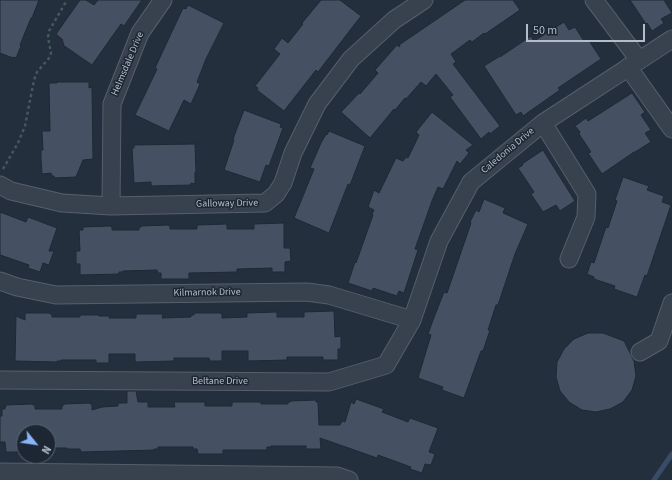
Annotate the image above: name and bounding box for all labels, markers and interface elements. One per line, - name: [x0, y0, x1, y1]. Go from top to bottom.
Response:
- scale bar: [528, 16, 647, 42]
- text: 50 m: [533, 22, 557, 39]
- street label: Helmsdale Drive: [109, 30, 147, 98]
- street label: Caledonia Drive: [479, 125, 537, 177]
- street label: Galloway Drive: [196, 197, 258, 211]
- street label: Kilmarnok Drive: [173, 286, 241, 300]
- street label: Beltane Drive: [192, 376, 248, 388]
- north arrow: [16, 424, 56, 464]
- text: N: [38, 443, 54, 457]

